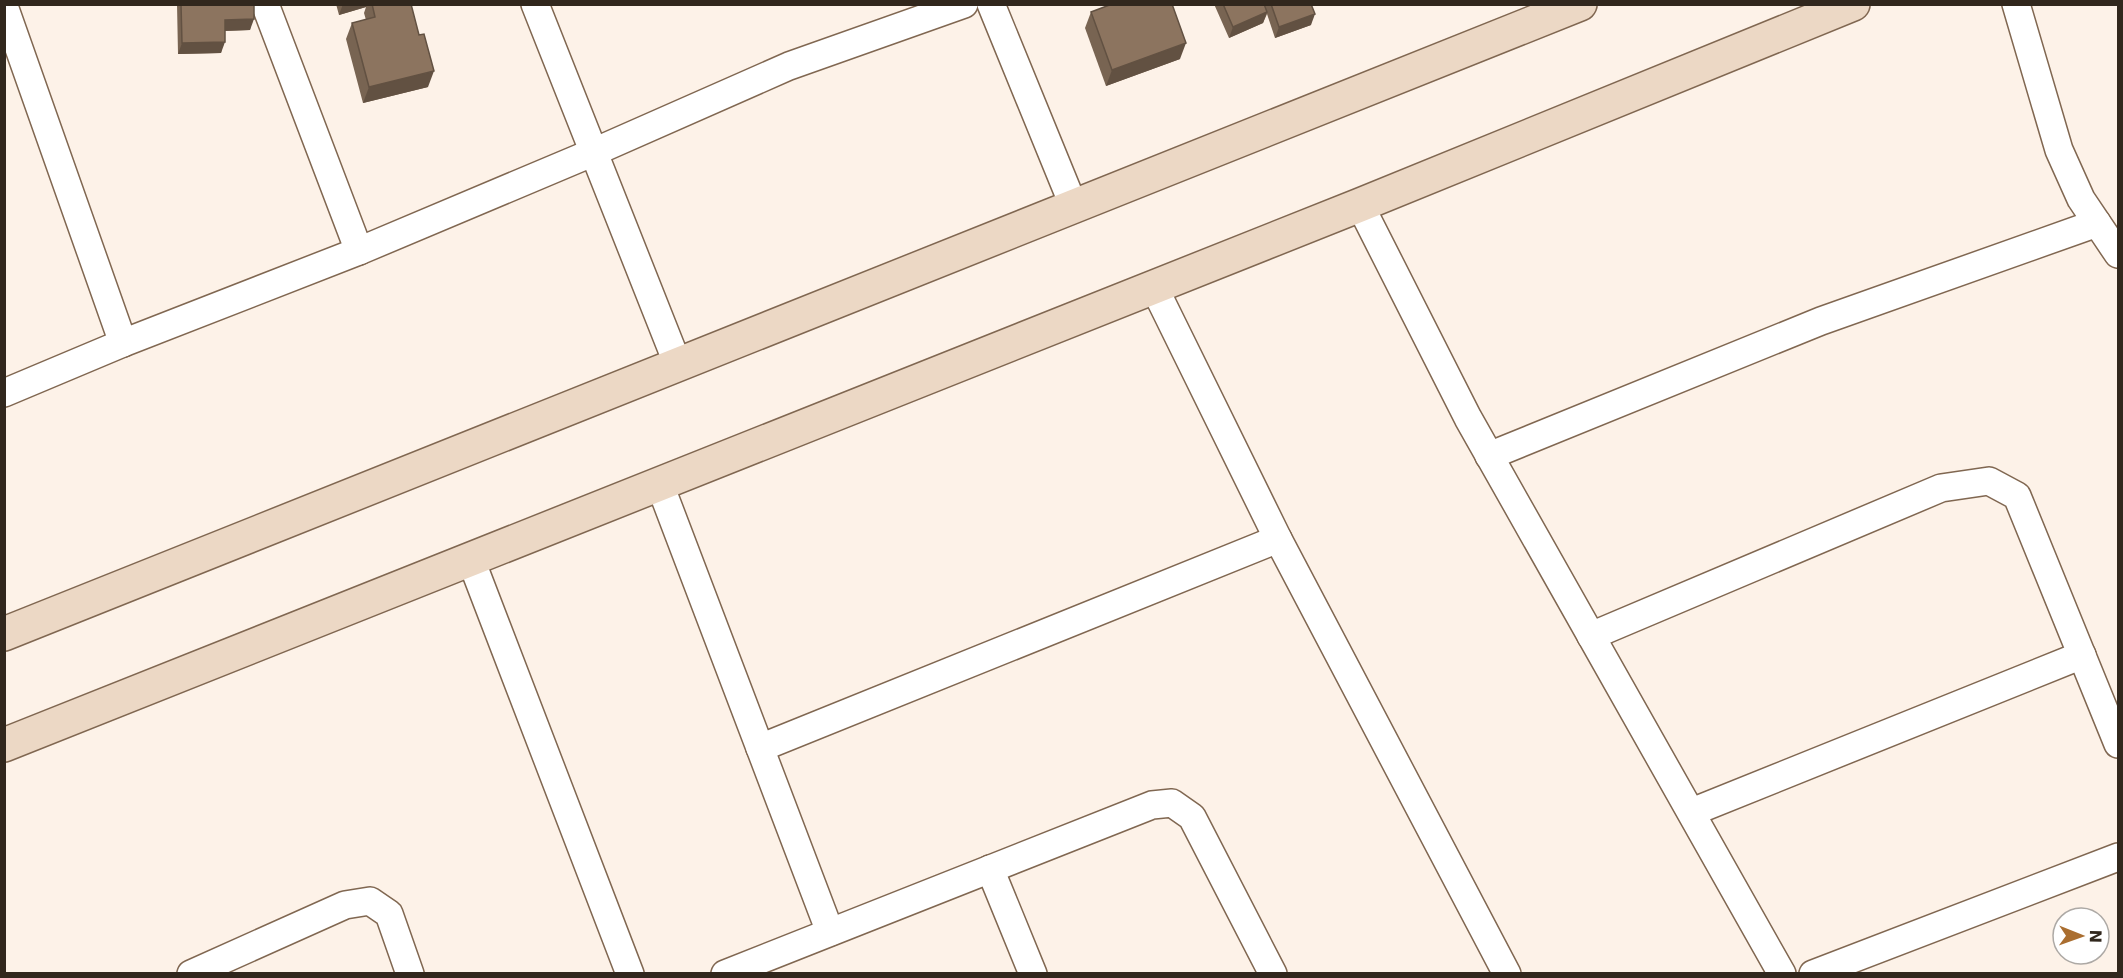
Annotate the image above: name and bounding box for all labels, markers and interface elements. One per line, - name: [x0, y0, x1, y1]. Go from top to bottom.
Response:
- north arrow: [2051, 906, 2111, 966]
- text: N: [2086, 929, 2105, 943]

